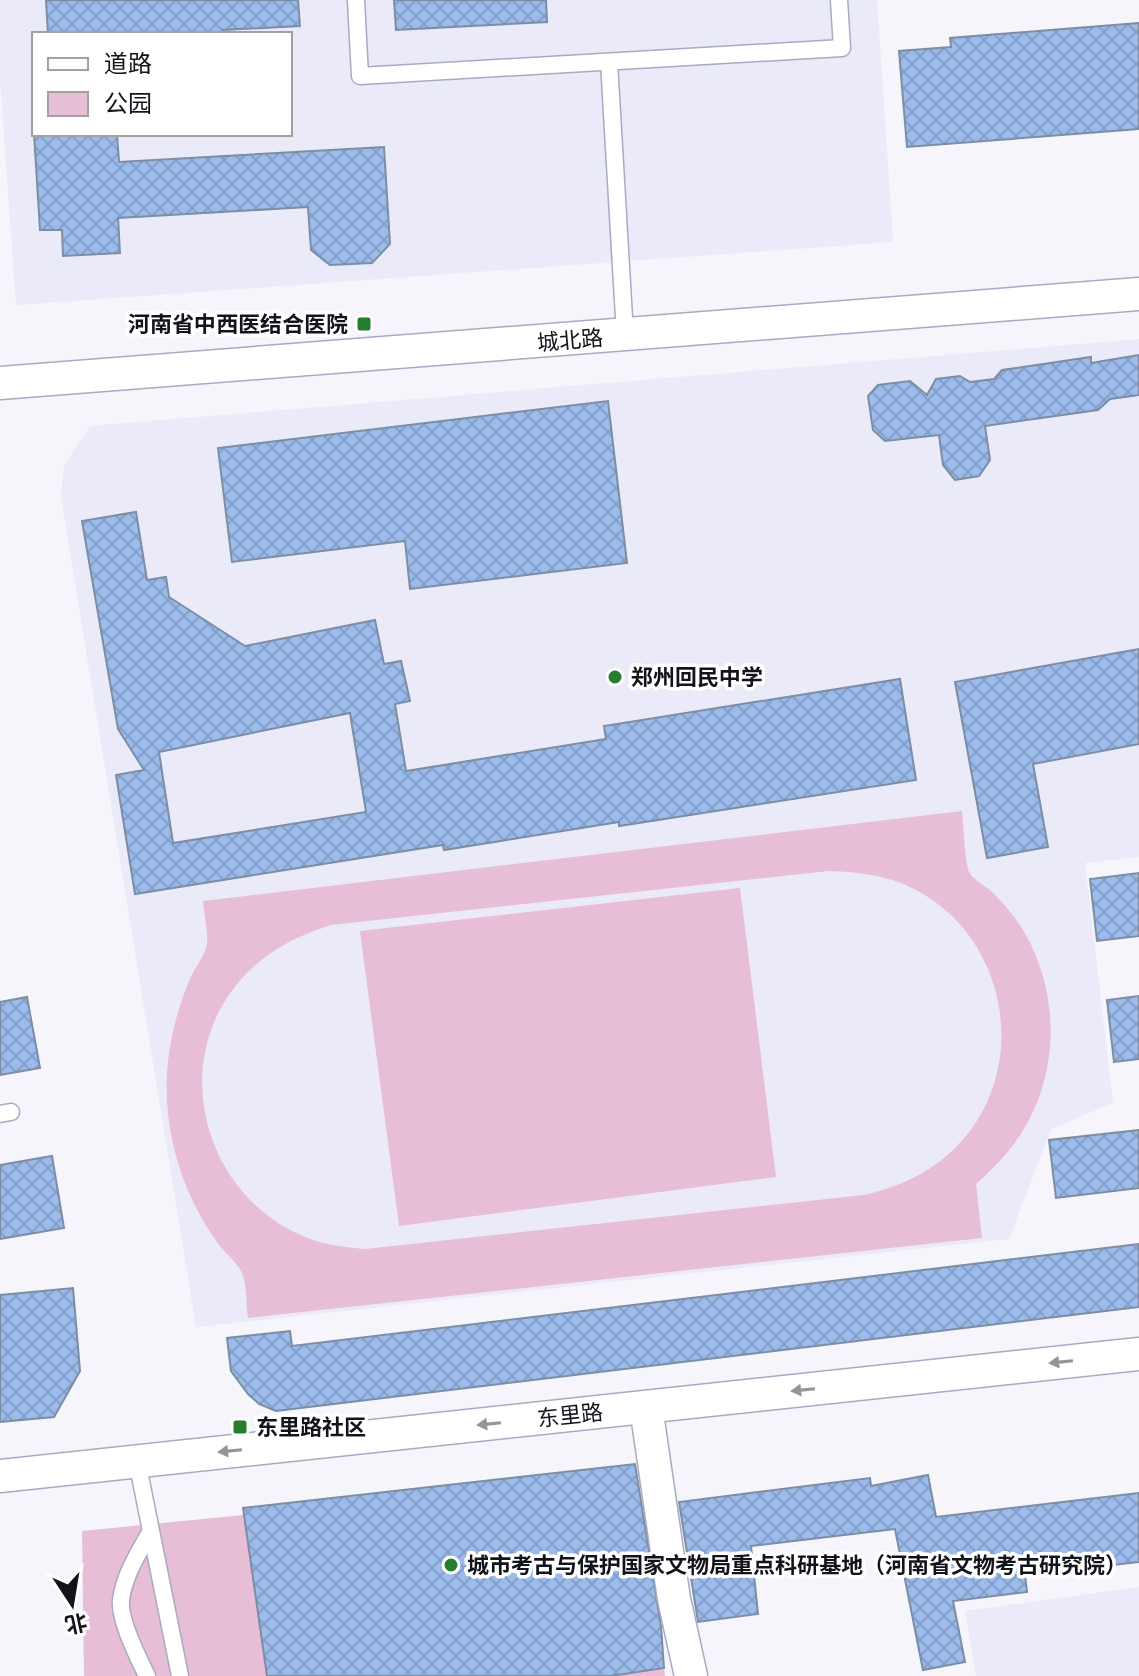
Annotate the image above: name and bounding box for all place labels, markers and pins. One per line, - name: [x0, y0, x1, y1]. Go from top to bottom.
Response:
- place label: 河南省中西医结合医院: [128, 311, 348, 337]
- marker: 河南省中西医结合医院: [355, 315, 373, 333]
- place label: 郑州回民中学: [631, 664, 763, 690]
- marker: 郑州回民中学: [606, 668, 624, 686]
- place label: 东里路社区: [256, 1414, 366, 1440]
- marker: 东里路社区: [231, 1418, 249, 1436]
- place label: 城市考古与保护国家文物局重点科研基地（河南省文物考古研究院）: [467, 1552, 1127, 1578]
- marker: 城市考古与保护国家文物局重点科研基地（河南省文物考古研究院）: [442, 1556, 460, 1574]

